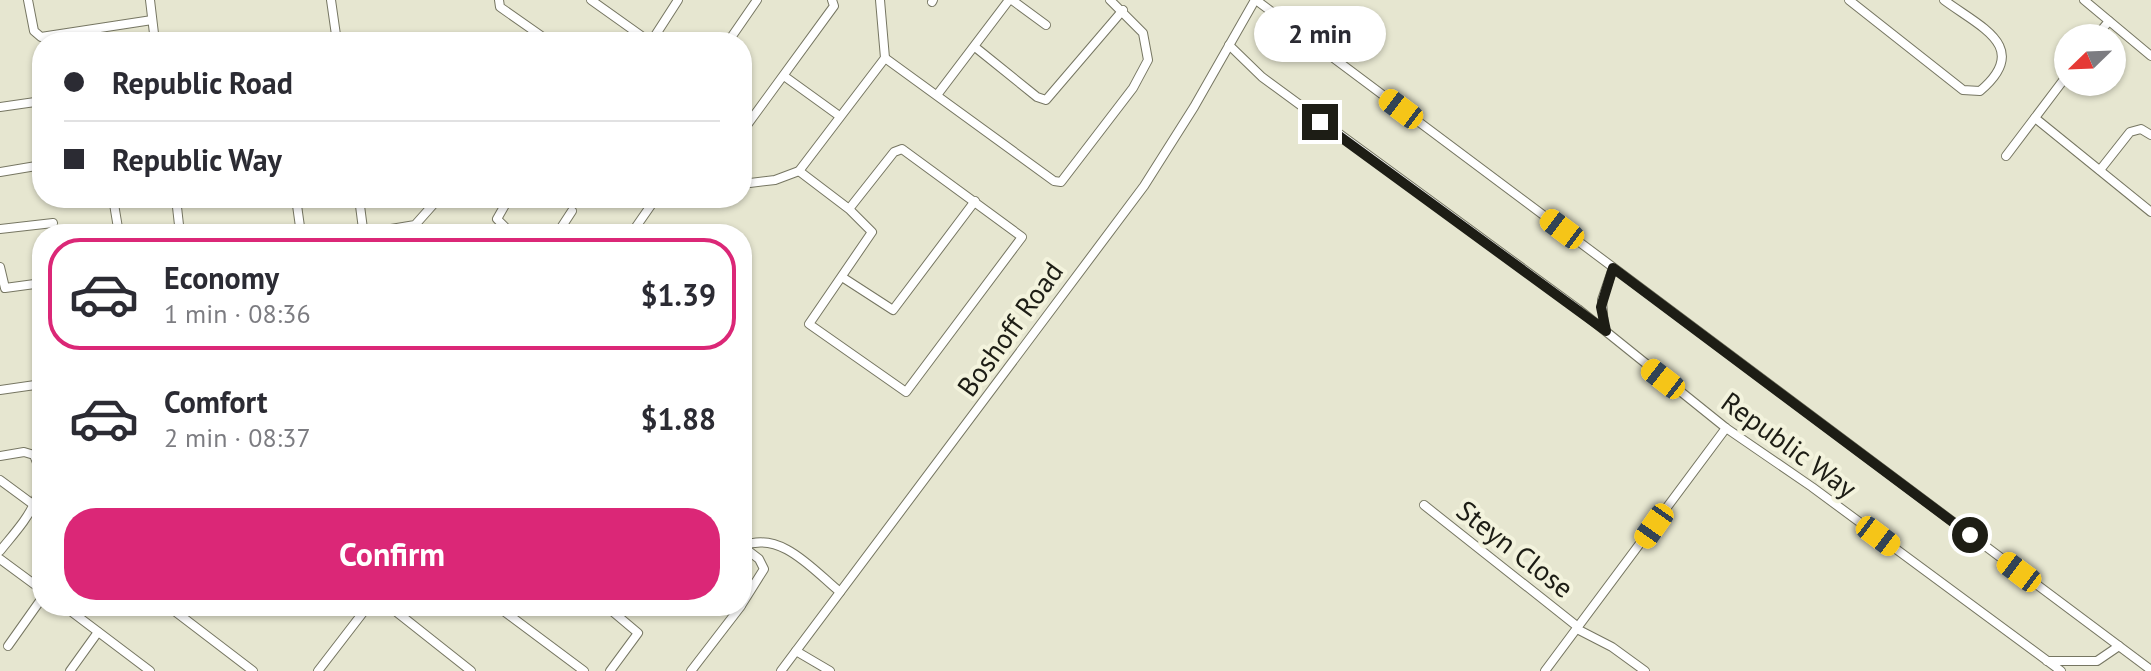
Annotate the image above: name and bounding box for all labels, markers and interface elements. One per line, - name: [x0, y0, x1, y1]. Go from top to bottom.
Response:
- callout: 2 min: [1254, 6, 1386, 62]
- text: 2 min: [1288, 17, 1352, 50]
- north arrow: [2054, 24, 2126, 96]
- map controls: [2054, 24, 2126, 96]
- text: Republic Road: [112, 63, 293, 102]
- car: [1375, 85, 1427, 133]
- route end: [1302, 104, 1338, 140]
- text: Republic Way: [112, 140, 282, 179]
- car: [1536, 205, 1588, 253]
- street label: Boshoff Road: [948, 254, 1071, 403]
- icon: car: [68, 258, 140, 330]
- text: Economy: [164, 258, 279, 297]
- text: $1.39: [641, 275, 716, 314]
- text: 1 min · 08:36: [164, 297, 311, 330]
- car: [1637, 355, 1689, 403]
- icon: car: [68, 382, 140, 454]
- text: Comfort: [164, 382, 267, 421]
- street label: Republic Way: [1714, 383, 1864, 506]
- text: $1.88: [641, 399, 716, 438]
- text: 2 min · 08:37: [164, 421, 311, 454]
- street label: Steyn Close: [1449, 491, 1581, 606]
- car: [1630, 499, 1678, 553]
- button: Confirm: [64, 508, 720, 600]
- car: [1852, 512, 1904, 560]
- route start: [1952, 517, 1988, 553]
- car: [1993, 548, 2045, 596]

